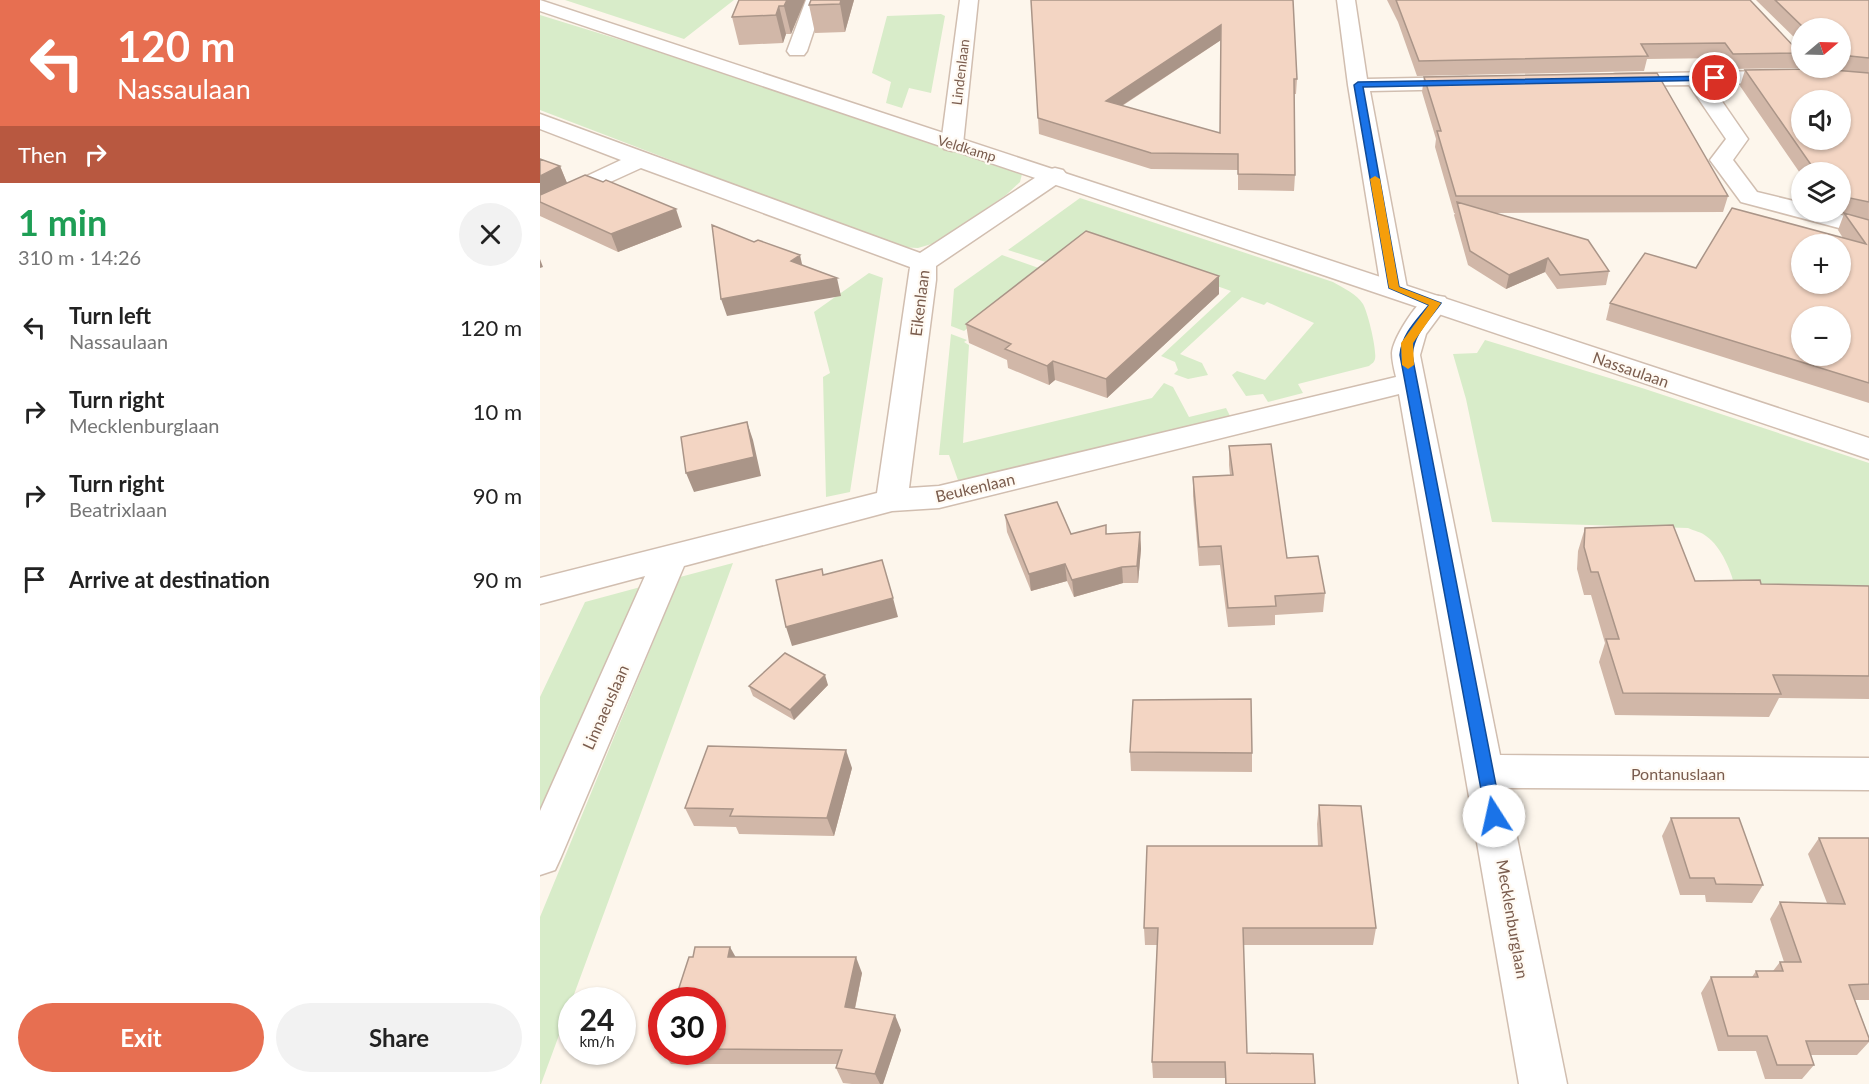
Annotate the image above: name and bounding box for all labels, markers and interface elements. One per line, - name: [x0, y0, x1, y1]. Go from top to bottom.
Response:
- north arrow: [1791, 18, 1851, 78]
- map controls: [1791, 18, 1851, 366]
- text: 120 m: [117, 21, 235, 71]
- icon: left: [18, 24, 96, 102]
- street label: Lindenlaan: [948, 38, 972, 106]
- pin: [1689, 52, 1740, 103]
- icon: arrive: [1698, 61, 1731, 94]
- text: Nassaulaan: [117, 72, 251, 105]
- button: sound: [1791, 90, 1851, 150]
- street label: Veldkamp: [936, 131, 999, 165]
- icon: right: [79, 138, 112, 171]
- text: Then: [18, 141, 67, 168]
- button: layers: [1791, 162, 1851, 222]
- text: 1 min: [18, 200, 107, 244]
- button: close: [459, 203, 522, 266]
- button: +: [1791, 234, 1851, 294]
- text: 310 m · 14:26: [18, 245, 141, 269]
- street label: Eikenlaan: [906, 269, 932, 337]
- text: Turn left: [69, 302, 151, 329]
- button: −: [1791, 306, 1851, 366]
- icon: left: [18, 311, 51, 344]
- text: 120 m: [460, 314, 522, 341]
- text: Nassaulaan: [69, 329, 168, 353]
- street label: Nassaulaan: [1590, 347, 1672, 391]
- text: Turn right: [69, 386, 164, 413]
- icon: right: [18, 395, 51, 428]
- text: 10 m: [473, 398, 522, 425]
- text: Mecklenburglaan: [69, 413, 220, 437]
- street label: Beukenlaan: [933, 469, 1017, 505]
- text: Turn right: [69, 470, 164, 497]
- icon: right: [18, 479, 51, 512]
- text: 90 m: [473, 482, 522, 509]
- text: Beatrixlaan: [69, 497, 167, 521]
- icon: arrive: [18, 563, 51, 596]
- text: Arrive at destination: [69, 566, 270, 593]
- text: 90 m: [473, 566, 522, 593]
- street label: Linnaeuslaan: [578, 662, 632, 752]
- street label: Pontanuslaan: [1631, 764, 1725, 783]
- position arrow: [1462, 784, 1526, 848]
- street label: Mecklenburglaan: [1493, 858, 1533, 980]
- speed limit sign: 30: [648, 987, 726, 1065]
- text: 24: [580, 1001, 614, 1037]
- button: Exit: [18, 1003, 264, 1072]
- button: Share: [276, 1003, 522, 1072]
- text: km/h: [579, 1032, 615, 1050]

